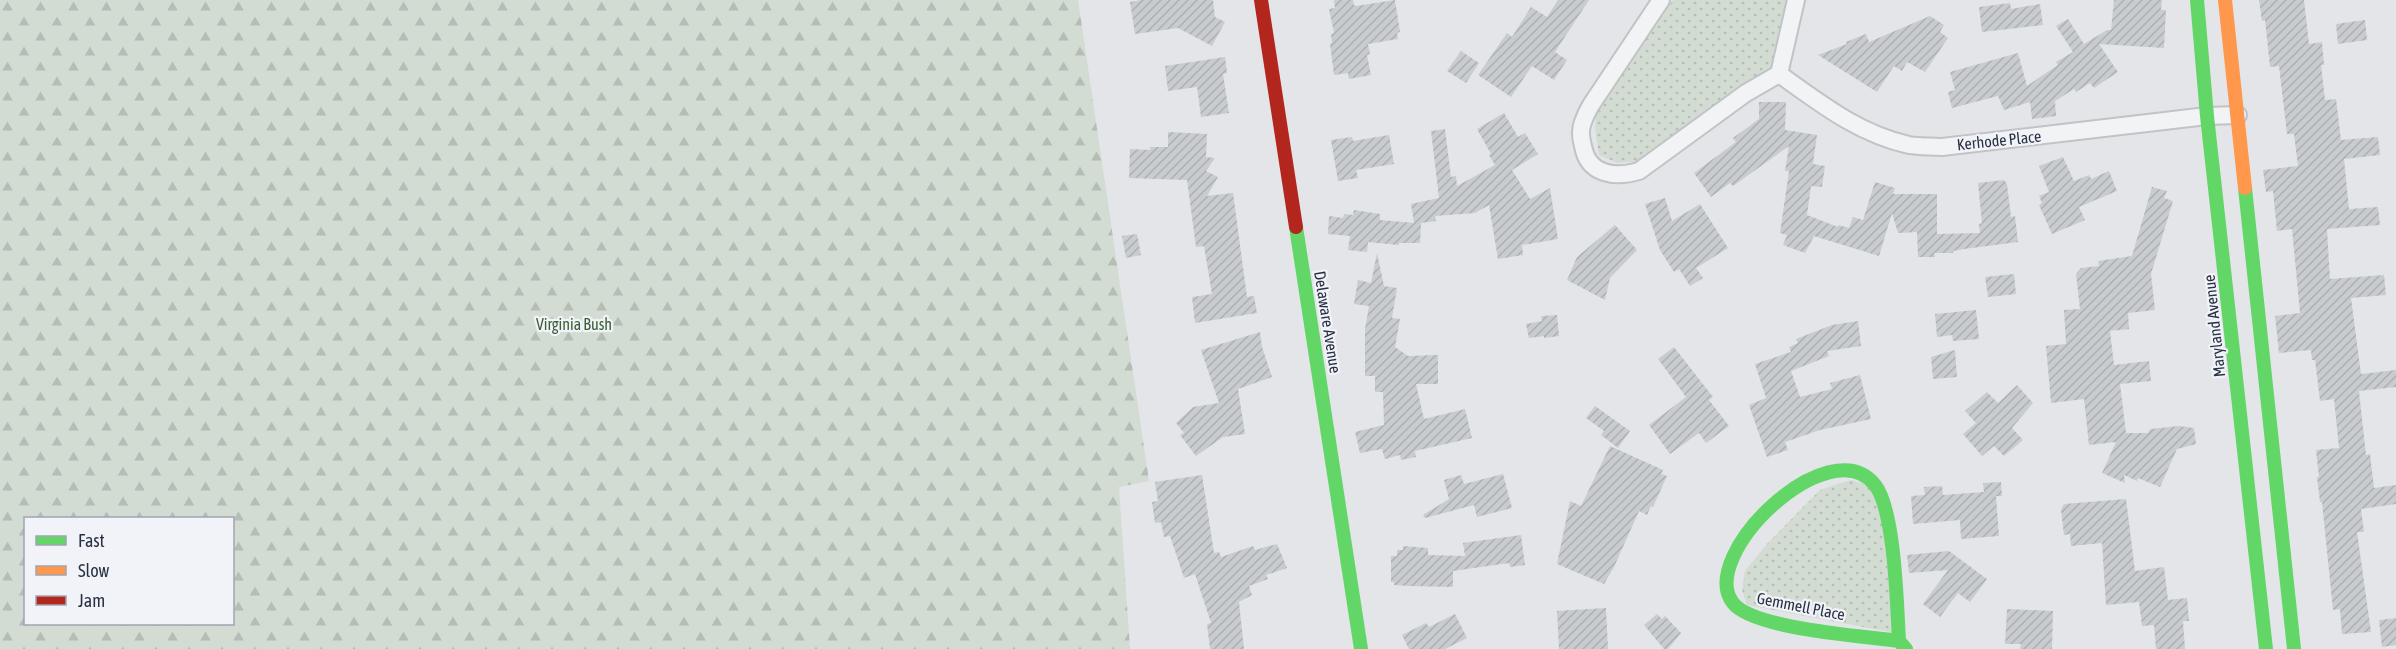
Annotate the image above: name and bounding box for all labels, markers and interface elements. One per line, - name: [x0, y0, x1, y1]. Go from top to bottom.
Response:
- street label: Kerhode Place: [1956, 127, 2042, 153]
- street label: Delaware Avenue: [1311, 270, 1345, 374]
- street label: Maryland Avenue: [2200, 274, 2229, 378]
- park label: Virginia Bush: [536, 315, 612, 334]
- legend: [24, 517, 234, 625]
- text: Fast: [78, 530, 105, 551]
- text: Slow: [78, 560, 109, 581]
- street label: Gemmell Place: [1755, 589, 1847, 623]
- text: Jam: [78, 590, 105, 611]

